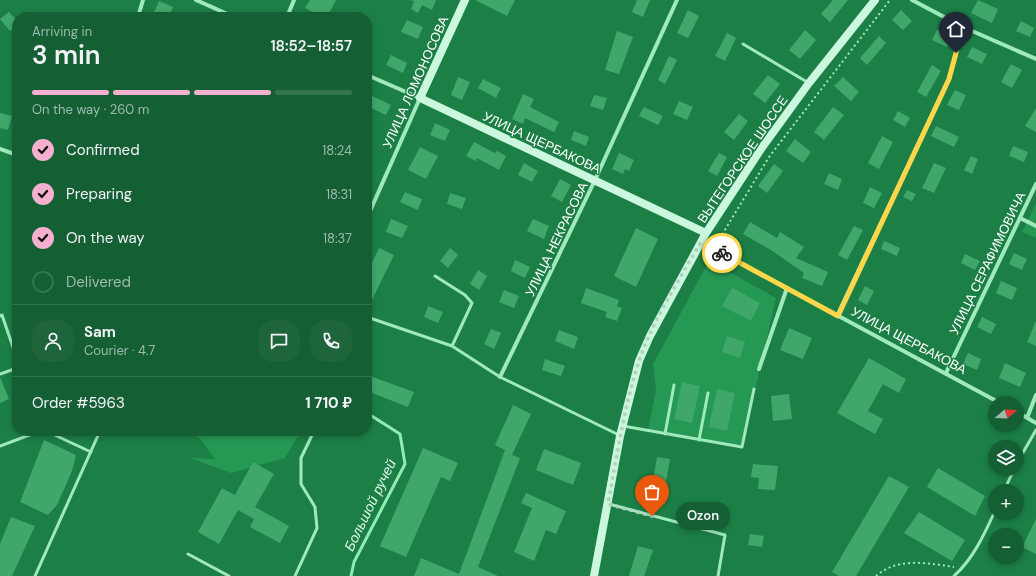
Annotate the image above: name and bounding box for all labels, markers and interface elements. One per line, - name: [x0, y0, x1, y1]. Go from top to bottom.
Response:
- pin: [939, 12, 973, 53]
- street label: УЛИЦА ЛОМОНОСОВА: [379, 13, 452, 151]
- icon: home: [945, 18, 967, 40]
- text: Arriving in: [32, 23, 92, 40]
- text: 18:52–18:57: [270, 36, 352, 56]
- text: 3 min: [32, 38, 101, 72]
- street label: ВЫТЕГОРСКОЕ ШОССЕ: [693, 92, 792, 226]
- text: On the way · 260 m: [32, 101, 149, 118]
- street label: УЛИЦА ЩЕРБАКОВА: [480, 108, 604, 177]
- icon: check: [32, 139, 54, 161]
- text: Confirmed: [66, 140, 140, 160]
- text: 18:24: [322, 142, 352, 159]
- street label: УЛИЦА НЕКРАСОВА: [521, 179, 592, 299]
- icon: check: [32, 183, 54, 205]
- text: Preparing: [66, 184, 132, 204]
- text: 18:31: [326, 186, 352, 203]
- street label: УЛИЦА СЕРАФИМОВИЧА: [945, 189, 1030, 338]
- icon: check: [32, 227, 54, 249]
- text: On the way: [66, 228, 145, 248]
- text: 18:37: [323, 230, 352, 247]
- courier: [702, 233, 742, 273]
- icon: bike: [711, 242, 733, 264]
- text: Delivered: [66, 272, 131, 292]
- street label: УЛИЦА ЩЕРБАКОВА: [848, 303, 970, 378]
- button: person: [32, 320, 74, 362]
- button: chat: [258, 320, 300, 362]
- button: phone: [310, 320, 352, 362]
- text: Sam: [84, 322, 116, 342]
- text: Courier · 4.7: [84, 342, 155, 359]
- text: Order #5963: [32, 393, 125, 413]
- text: 1 710 ₽: [305, 393, 352, 413]
- north arrow: [988, 396, 1024, 432]
- map controls: [988, 396, 1024, 564]
- button: layers: [988, 440, 1024, 476]
- water label: Большой ручей: [340, 456, 400, 554]
- pin: [635, 475, 669, 516]
- icon: bag: [641, 481, 663, 503]
- button: +: [988, 484, 1024, 520]
- callout: Ozon: [676, 502, 730, 530]
- text: Ozon: [687, 507, 719, 524]
- button: −: [988, 528, 1024, 564]

